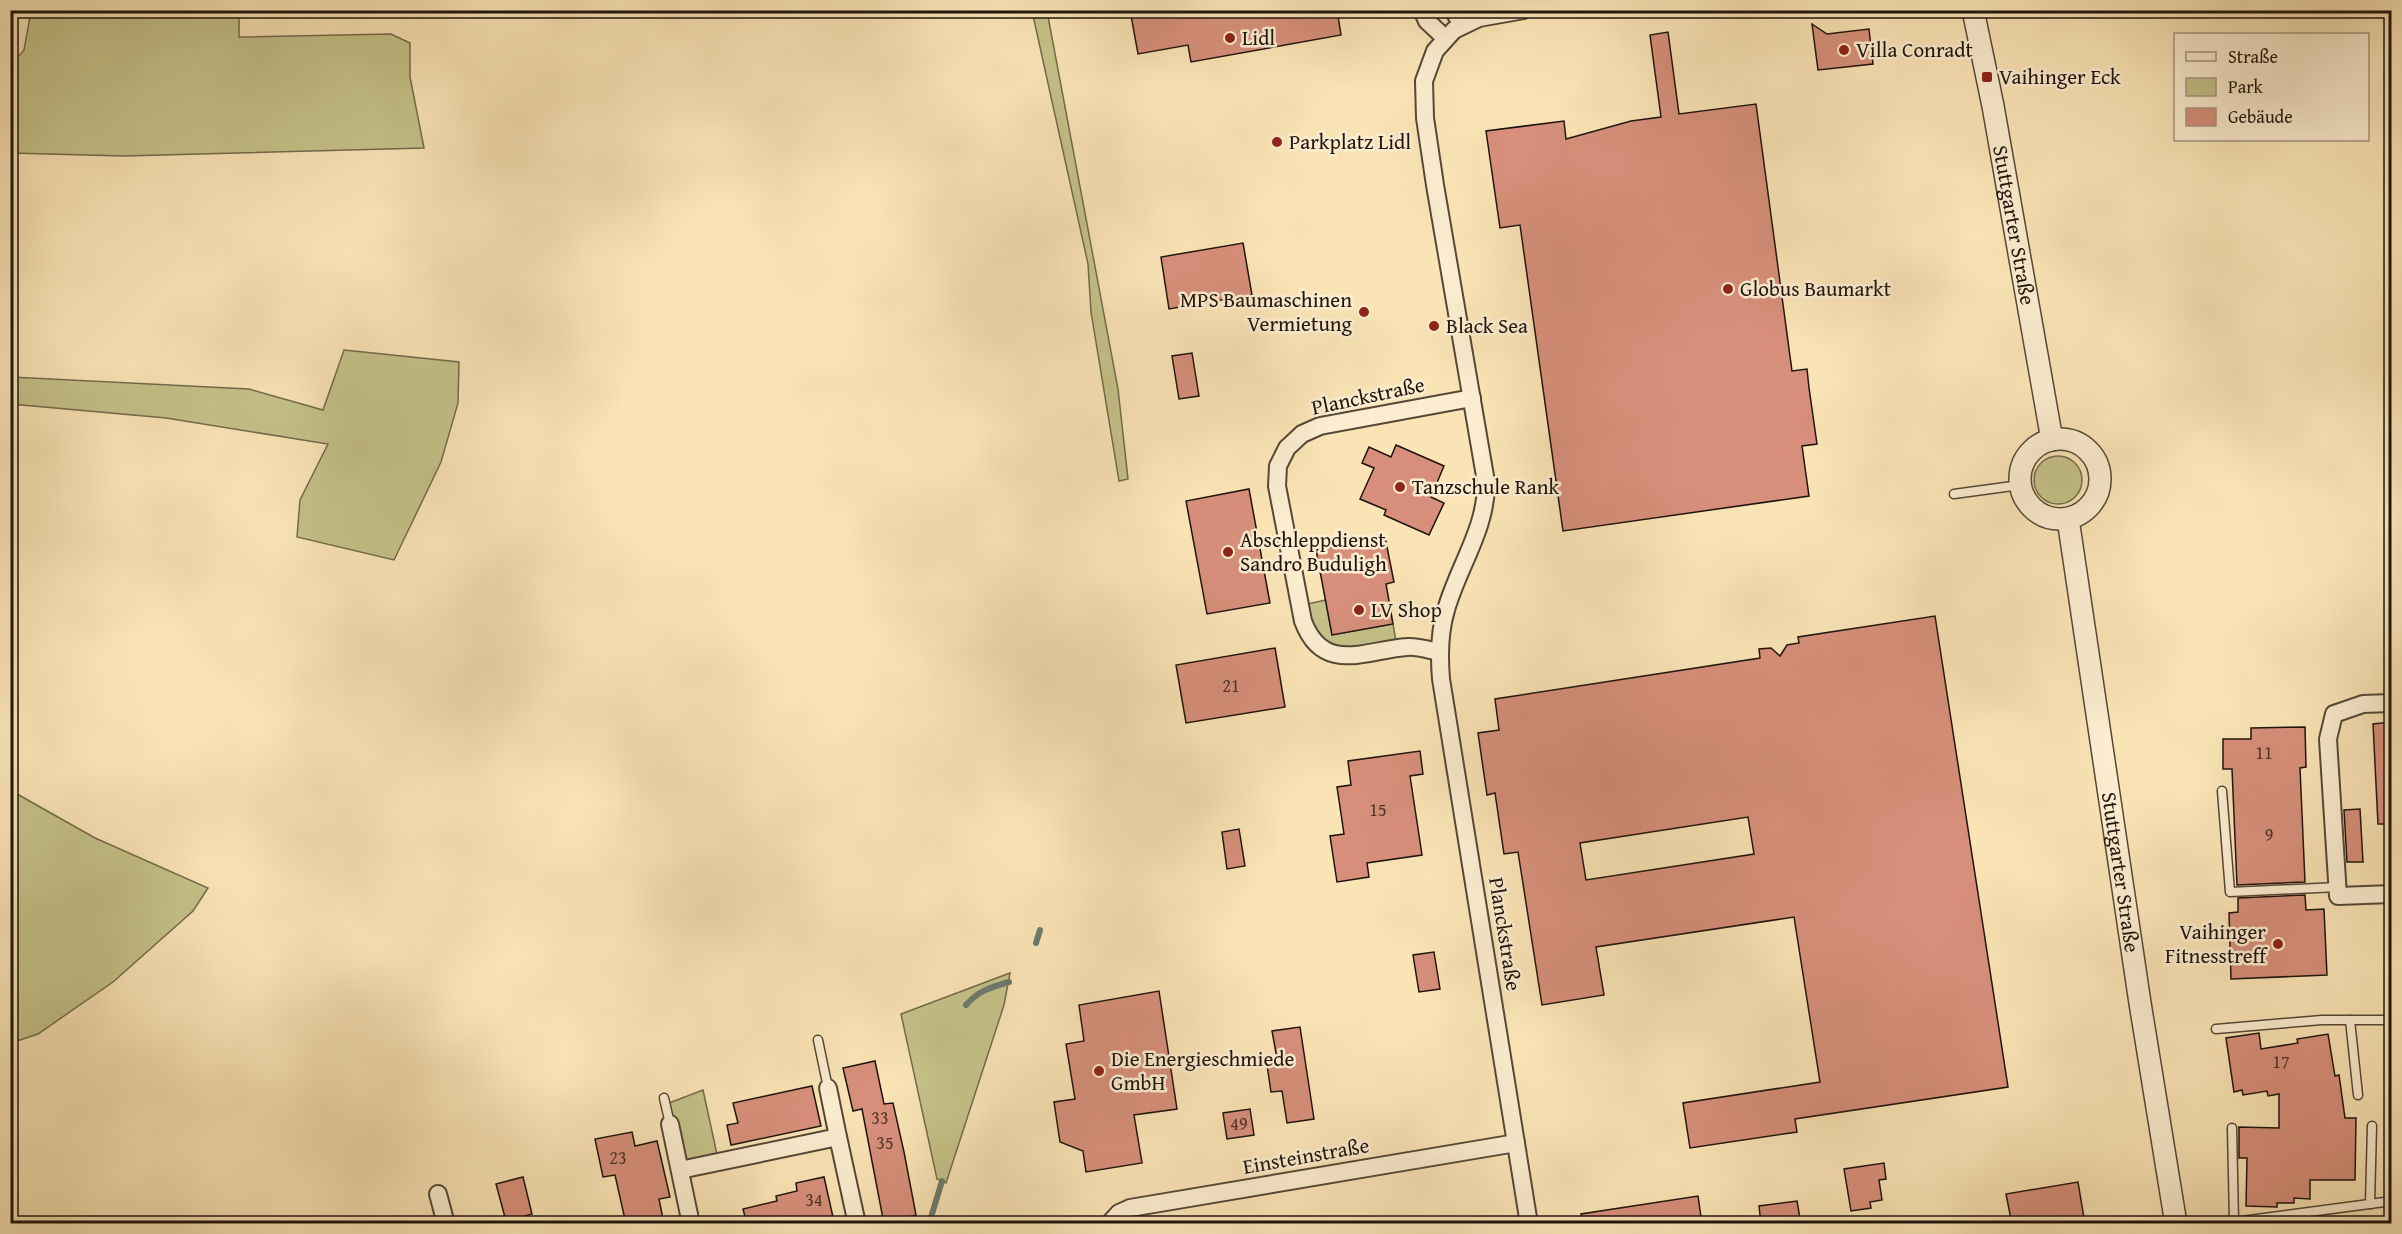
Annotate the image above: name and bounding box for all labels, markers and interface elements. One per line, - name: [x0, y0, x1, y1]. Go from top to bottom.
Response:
- place label: Lidl: [1242, 22, 1275, 53]
- marker: Lidl: [1223, 31, 1237, 45]
- legend: [2174, 33, 2369, 141]
- place label: Villa Conradt: [1856, 34, 1973, 65]
- marker: Villa Conradt: [1837, 43, 1851, 57]
- text: Straße: [2228, 43, 2278, 70]
- place label: Vaihinger Eck: [1999, 61, 2121, 92]
- marker: Vaihinger Eck: [1980, 70, 1994, 84]
- text: Park: [2228, 73, 2264, 100]
- text: Gebäude: [2228, 103, 2293, 130]
- place label: Parkplatz Lidl: [1289, 126, 1411, 157]
- marker: Parkplatz Lidl: [1270, 135, 1284, 149]
- street label: Stuttgarter Straße: [1985, 143, 2044, 308]
- place label: Globus Baumarkt: [1740, 273, 1892, 304]
- marker: Globus Baumarkt: [1721, 282, 1735, 296]
- place label: MPS Baumaschinen Vermietung: [1180, 284, 1353, 339]
- marker: MPS Baumaschinen Vermietung: [1357, 305, 1371, 319]
- place label: Black Sea: [1446, 310, 1528, 341]
- marker: Black Sea: [1427, 319, 1441, 333]
- street label: Planckstraße: [1308, 368, 1427, 423]
- place label: Tanzschule Rank: [1412, 471, 1560, 502]
- marker: Tanzschule Rank: [1393, 480, 1407, 494]
- place label: Abschleppdienst Sandro Buduligh: [1240, 524, 1387, 579]
- marker: Abschleppdienst Sandro Buduligh: [1221, 545, 1235, 559]
- place label: LV Shop: [1371, 594, 1442, 625]
- marker: LV Shop: [1352, 603, 1366, 617]
- house number: 21: [1222, 672, 1240, 699]
- house number: 11: [2255, 739, 2273, 766]
- street label: Stuttgarter Straße: [2094, 790, 2148, 954]
- house number: 15: [1369, 796, 1387, 823]
- house number: 9: [2265, 821, 2273, 848]
- street label: Planckstraße: [1481, 875, 1530, 993]
- place label: Vaihinger Fitnesstreff: [2165, 916, 2269, 971]
- marker: Vaihinger Fitnesstreff: [2271, 937, 2285, 951]
- place label: Die Energieschmiede GmbH: [1111, 1043, 1294, 1098]
- house number: 17: [2272, 1048, 2290, 1075]
- marker: Die Energieschmiede GmbH: [1092, 1064, 1106, 1078]
- house number: 33: [871, 1104, 889, 1131]
- house number: 49: [1230, 1110, 1248, 1137]
- house number: 35: [876, 1129, 894, 1156]
- street label: Einsteinstraße: [1240, 1129, 1372, 1182]
- house number: 23: [609, 1144, 627, 1171]
- house number: 34: [805, 1186, 823, 1213]

